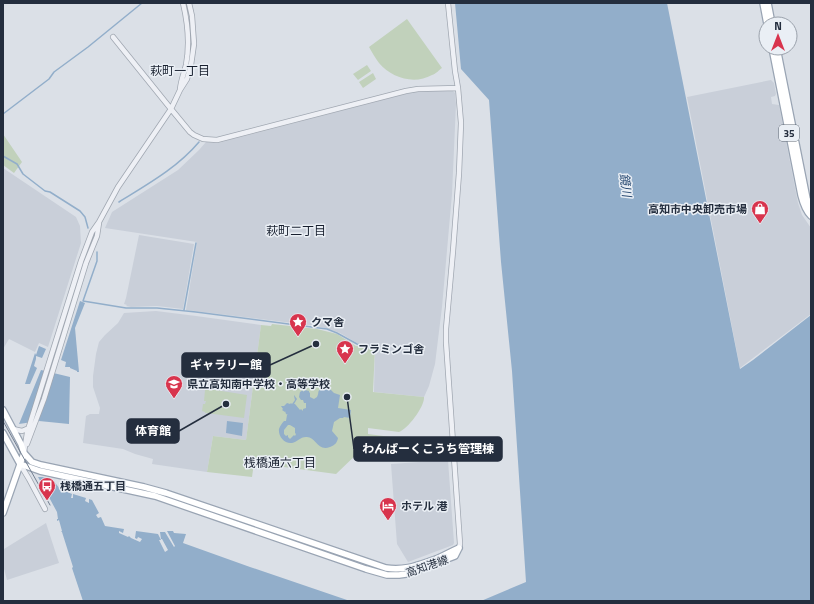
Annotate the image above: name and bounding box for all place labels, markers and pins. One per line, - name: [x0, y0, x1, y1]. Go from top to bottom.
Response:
- shop icon: 高知市中央卸売市場: [750, 199, 770, 224]
- place label: 高知市中央卸売市場: [648, 201, 747, 217]
- place icon: クマ舎: [288, 312, 308, 337]
- place label: クマ舎: [311, 314, 345, 330]
- place icon: フラミンゴ舎: [335, 339, 355, 364]
- place label: フラミンゴ舎: [358, 341, 425, 357]
- callout: ギャラリー館: [182, 353, 270, 377]
- school or university icon: 県立高知南中学校・高等学校: [164, 374, 184, 399]
- place label: 県立高知南中学校・高等学校: [187, 376, 330, 392]
- callout: 体育館: [127, 419, 179, 443]
- callout: わんぱーくこうち管理棟: [354, 437, 502, 461]
- bus stop icon: 桟橋通五丁目: [37, 476, 57, 501]
- place label: 桟橋通五丁目: [60, 478, 126, 494]
- hotel icon: ホテル 港: [378, 496, 398, 521]
- place label: ホテル 港: [401, 498, 447, 514]

